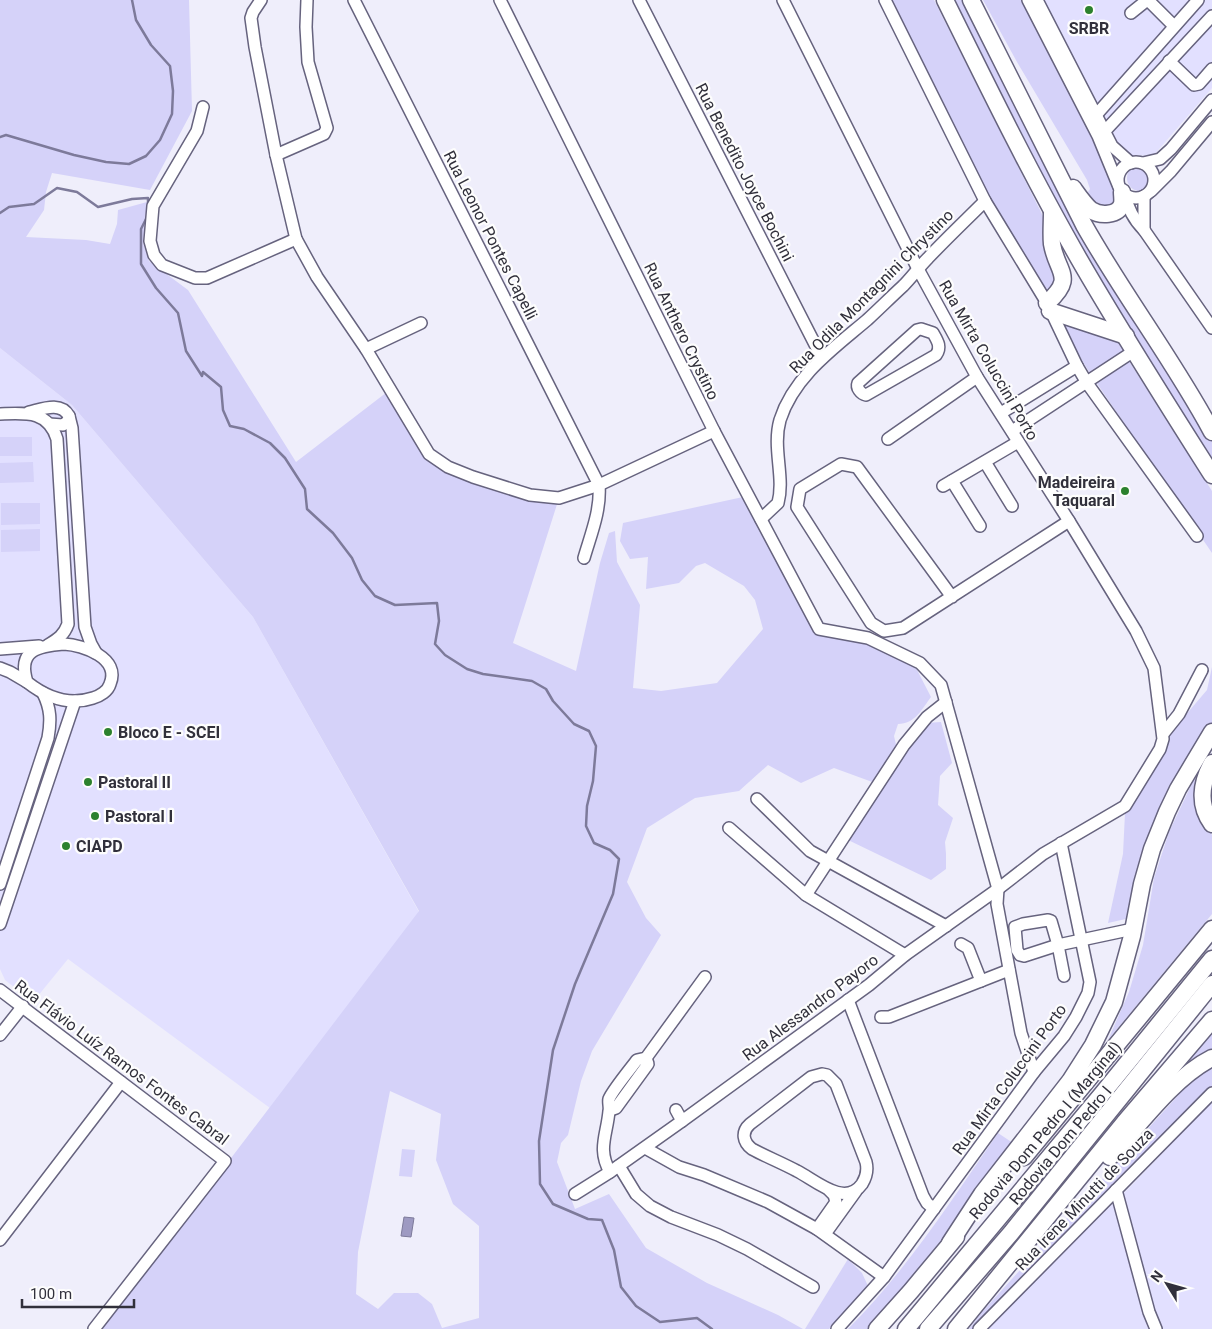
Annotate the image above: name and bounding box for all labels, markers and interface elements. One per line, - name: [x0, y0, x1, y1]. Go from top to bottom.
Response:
- marker: SRBR: [1083, 4, 1095, 16]
- place label: SRBR: [1069, 19, 1109, 38]
- street label: Rua Benedito Joyce Bochini: [691, 80, 798, 264]
- street label: Rua Leonor Pontes Capelli: [440, 148, 541, 323]
- street label: Rua Odila Montagnini Chrystino: [786, 206, 957, 377]
- street label: Rua Anthero Crystino: [640, 259, 723, 403]
- street label: Rua Mirta Coluccini Porto: [935, 277, 1042, 444]
- place label: Madeireira Taquaral: [1038, 473, 1115, 510]
- marker: Madeireira Taquaral: [1119, 485, 1131, 497]
- place label: Bloco E - SCEI: [118, 723, 220, 742]
- marker: Bloco E - SCEI: [102, 726, 114, 738]
- place label: Pastoral II: [98, 773, 171, 792]
- marker: Pastoral II: [82, 776, 94, 788]
- place label: Pastoral I: [105, 807, 173, 826]
- marker: Pastoral I: [89, 810, 101, 822]
- place label: CIAPD: [76, 837, 123, 856]
- marker: CIAPD: [60, 840, 72, 852]
- street label: Rua Alessandro Payoro: [739, 950, 882, 1065]
- street label: Rua Flávio Luíz Ramos Fontes Cabral: [11, 976, 232, 1149]
- street label: Rua Mirta Coluccini Porto: [948, 1000, 1070, 1158]
- street label: Rodovia Dom Pedro I (Marginal): [965, 1037, 1125, 1223]
- street label: Rodovia Dom Pedro I: [1005, 1082, 1115, 1208]
- street label: Rua Irene Minutti de Souza: [1011, 1124, 1157, 1274]
- north arrow: [1142, 1259, 1192, 1309]
- text: N: [1147, 1267, 1166, 1285]
- scale bar: [22, 1276, 135, 1308]
- text: 100 m: [30, 1285, 72, 1303]

